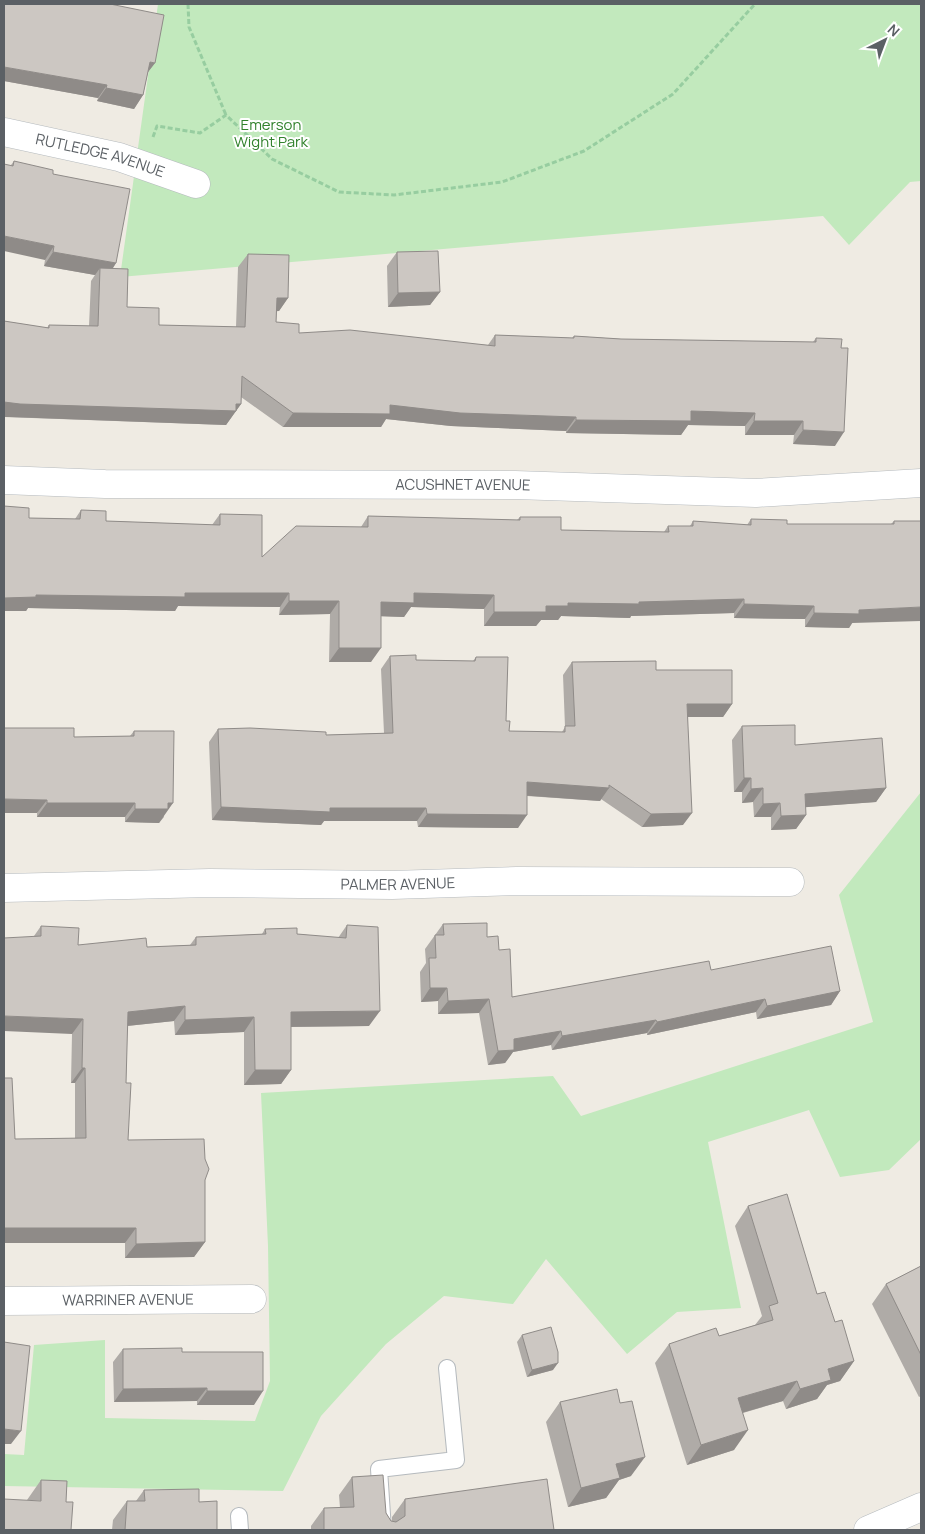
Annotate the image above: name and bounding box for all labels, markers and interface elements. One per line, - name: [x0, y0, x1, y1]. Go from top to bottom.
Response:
- north arrow: [860, 15, 910, 65]
- text: N: [884, 20, 904, 40]
- park label: Emerson Wight Park: [234, 114, 309, 152]
- street label: RUTLEDGE AVENUE: [34, 128, 168, 182]
- street label: ACUSHNET AVENUE: [395, 474, 531, 496]
- street label: PALMER AVENUE: [341, 872, 456, 895]
- street label: WARRINER AVENUE: [62, 1288, 194, 1311]

